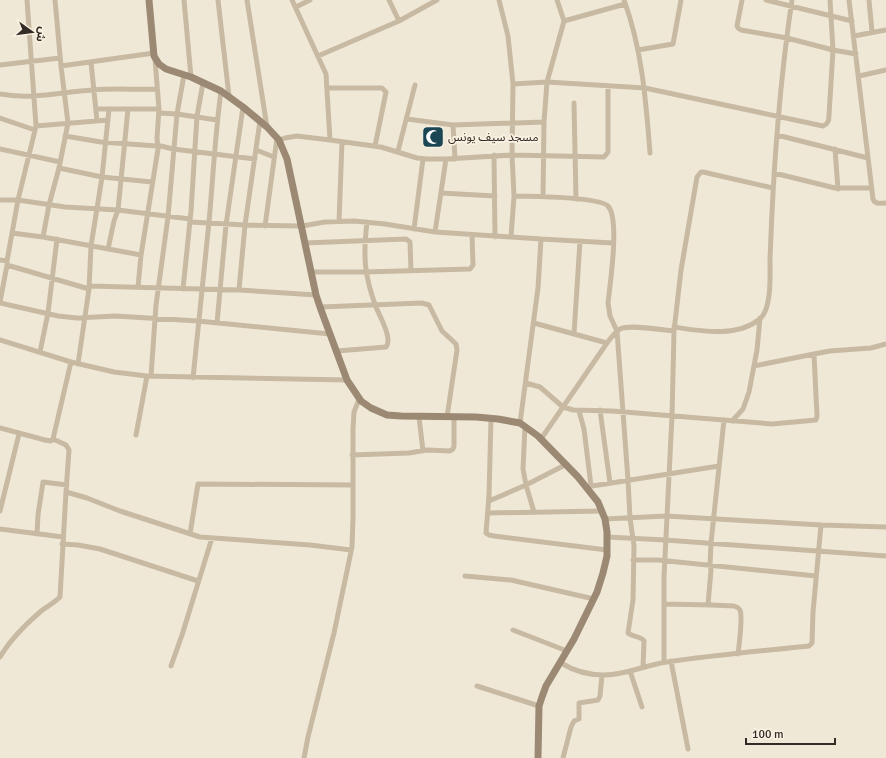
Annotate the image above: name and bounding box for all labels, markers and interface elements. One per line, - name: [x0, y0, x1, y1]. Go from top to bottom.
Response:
- north arrow: [12, 12, 52, 52]
- text: ش: [33, 25, 49, 43]
- mosque icon: مسجد سيف يونس: [420, 124, 446, 150]
- place label: مسجد سيف يونس: [448, 130, 539, 145]
- scale bar: [746, 720, 835, 746]
- text: 100 m: [752, 727, 784, 742]

